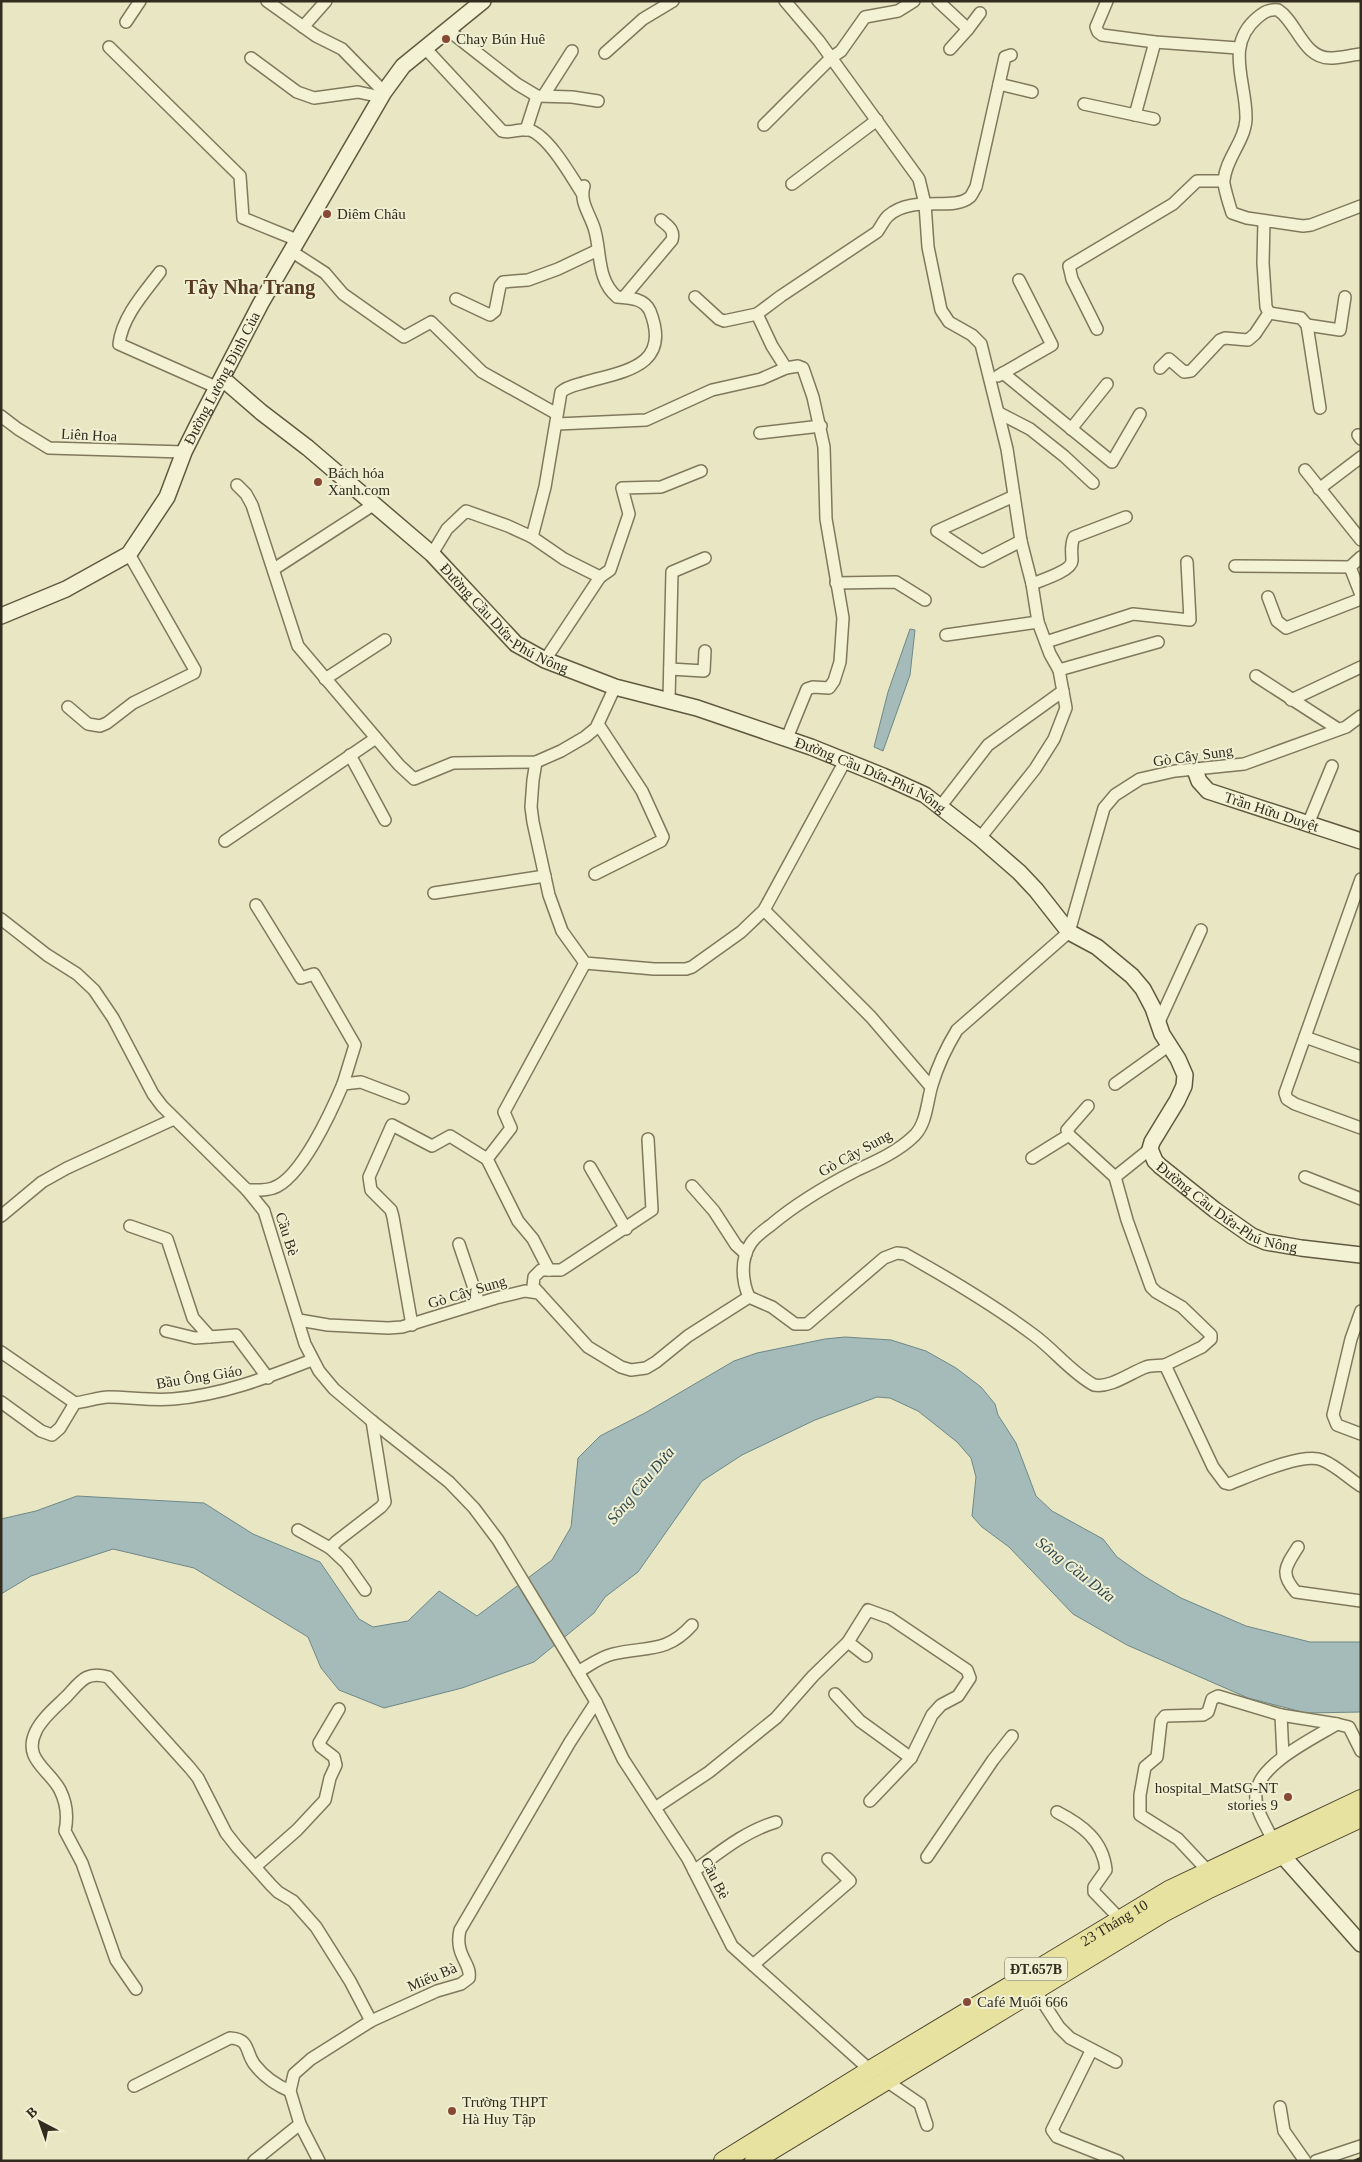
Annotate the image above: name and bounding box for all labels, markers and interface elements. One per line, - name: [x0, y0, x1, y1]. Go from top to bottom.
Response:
- place label: Chay Bún Huê: [456, 31, 546, 47]
- marker: Chay Bún Huê: [440, 33, 452, 45]
- place label: Diêm Châu: [337, 206, 406, 222]
- marker: Diêm Châu: [321, 208, 333, 220]
- district label: Tây Nha Trang: [185, 276, 315, 299]
- street label: Đường Lương Định Của: [181, 309, 263, 447]
- street label: Liên Hoa: [61, 426, 118, 444]
- place label: Bách hóa Xanh.com: [328, 465, 390, 498]
- marker: Bách hóa Xanh.com: [312, 476, 324, 488]
- street label: Đường Cầu Dứa-Phú Nông: [437, 560, 571, 676]
- street label: Đường Cầu Dứa-Phú Nông: [793, 734, 950, 817]
- street label: Gò Cây Sung: [1152, 742, 1235, 770]
- street label: Trần Hữu Duyệt: [1222, 789, 1322, 835]
- street label: Gò Cây Sung: [816, 1126, 895, 1180]
- street label: Đường Cầu Dứa-Phú Nông: [1153, 1158, 1299, 1255]
- street label: Cầu Bè: [273, 1210, 302, 1258]
- street label: Gò Cây Sung: [426, 1272, 508, 1311]
- street label: Bầu Ông Giáo: [155, 1362, 243, 1392]
- water label: Sông Cầu Dứa: [603, 1443, 678, 1528]
- water label: Sông Cầu Dứa: [1032, 1533, 1118, 1606]
- place label: hospital_MatSG-NT stories 9: [1155, 1780, 1278, 1813]
- marker: hospital_MatSG-NT stories 9: [1282, 1791, 1294, 1803]
- street label: Cầu Bè: [698, 1855, 732, 1902]
- street label: 23 Tháng 10: [1078, 1897, 1151, 1949]
- road number: ĐT.657B: [1005, 1958, 1067, 1980]
- street label: Miếu Bà: [405, 1959, 459, 1995]
- place label: Café Muối 666: [977, 1994, 1068, 2010]
- marker: Café Muối 666: [961, 1996, 973, 2008]
- place label: Trường THPT Hà Huy Tập: [462, 2094, 548, 2127]
- north arrow: [15, 2097, 65, 2147]
- text: B: [23, 2104, 40, 2121]
- marker: Trường THPT Hà Huy Tập: [446, 2105, 458, 2117]

